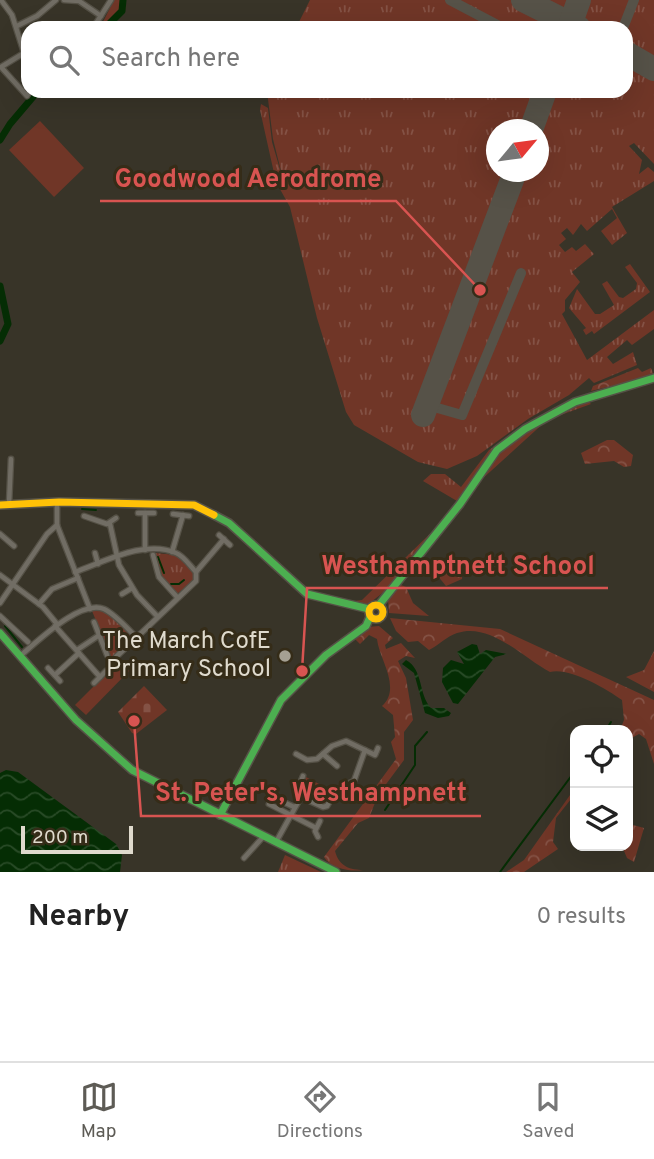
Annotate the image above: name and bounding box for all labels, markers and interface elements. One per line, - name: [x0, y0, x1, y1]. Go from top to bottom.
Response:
- search box: [21, 21, 633, 98]
- icon: search: [45, 41, 83, 79]
- text: Search here: [101, 43, 240, 76]
- north arrow: [486, 119, 549, 182]
- callout: Goodwood Aerodrome: [100, 154, 396, 201]
- text: Goodwood Aerodrome: [114, 164, 382, 197]
- callout: Westhamptnett School: [307, 541, 608, 588]
- text: Westhamptnett School: [321, 551, 595, 584]
- place label: The March CofE Primary School: [102, 627, 271, 685]
- marker: The March CofE Primary School: [277, 648, 293, 664]
- map controls: [570, 725, 633, 851]
- button: locate: [570, 725, 633, 788]
- callout: St. Peter's, Westhampnett: [141, 769, 481, 816]
- text: St. Peter's, Westhampnett: [155, 778, 467, 811]
- button: layers: [570, 788, 633, 851]
- scale bar: [21, 823, 133, 855]
- text: 200 m: [32, 826, 88, 850]
- text: Nearby: [28, 899, 129, 936]
- text: 0 results: [537, 903, 626, 932]
- tab: Map: [80, 1078, 118, 1144]
- tab: Directions: [277, 1078, 363, 1144]
- tab: Saved: [522, 1078, 574, 1144]

